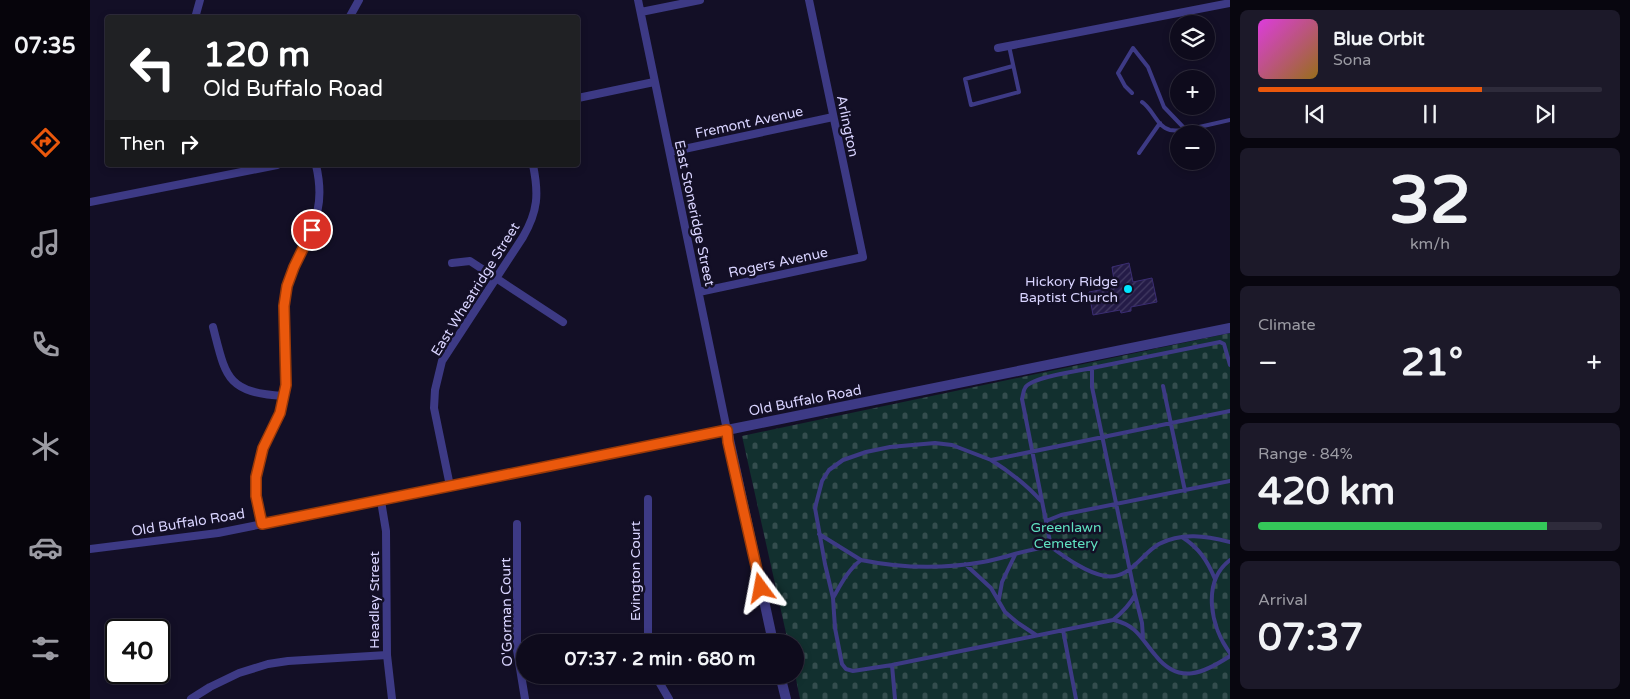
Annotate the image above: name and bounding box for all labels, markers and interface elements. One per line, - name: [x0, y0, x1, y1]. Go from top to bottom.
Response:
- map controls: [1170, 15, 1215, 170]
- button: layers: [1170, 15, 1215, 60]
- text: Blue Orbit: [1333, 28, 1425, 50]
- text: 07:35: [15, 33, 75, 59]
- text: 120 m: [203, 34, 310, 76]
- icon: left: [120, 35, 185, 100]
- text: Sona: [1333, 50, 1371, 70]
- button: +: [1170, 70, 1215, 115]
- text: Old Buffalo Road: [203, 76, 383, 102]
- street label: Arlington: [833, 94, 862, 158]
- icon: previous: [1301, 100, 1329, 128]
- icon: pause: [1416, 100, 1444, 128]
- icon: next: [1531, 100, 1559, 128]
- street label: Fremont Avenue: [694, 103, 805, 142]
- icon: directions: [28, 125, 63, 160]
- button: −: [1170, 125, 1215, 170]
- icon: right: [175, 130, 203, 158]
- text: Then: [120, 133, 165, 155]
- street label: East Stoneridge Street: [671, 138, 718, 288]
- text: 32: [1389, 162, 1471, 241]
- pin: [291, 209, 333, 251]
- icon: arrive: [298, 216, 326, 244]
- street label: East Wheatridge Street: [427, 219, 524, 359]
- icon: music: [28, 226, 63, 261]
- text: km/h: [1410, 234, 1450, 254]
- street label: Rogers Avenue: [727, 244, 829, 281]
- place label: Hickory Ridge Baptist Church: [1019, 273, 1118, 306]
- marker: Hickory Ridge Baptist Church: [1122, 283, 1134, 295]
- text: Climate: [1258, 315, 1316, 335]
- icon: phone: [28, 327, 63, 362]
- text: 21°: [1401, 340, 1463, 386]
- text: −: [1258, 346, 1278, 380]
- text: +: [1586, 346, 1602, 380]
- street label: Old Buffalo Road: [747, 381, 863, 420]
- icon: climate: [28, 429, 63, 464]
- text: Range · 84%: [1258, 444, 1353, 464]
- text: 420 km: [1258, 469, 1395, 515]
- street label: Old Buffalo Road: [130, 505, 246, 540]
- park label: Greenlawn Cemetery: [1031, 519, 1101, 552]
- street label: Evington Court: [627, 520, 644, 621]
- icon: car: [28, 530, 63, 565]
- street label: Headley Street: [366, 551, 383, 649]
- street label: O'Gorman Court: [497, 557, 516, 667]
- position arrow: [734, 561, 786, 613]
- text: Arrival: [1258, 590, 1307, 610]
- text: 07:37: [1258, 615, 1363, 661]
- speed limit sign: 40: [105, 619, 170, 684]
- icon: filters: [28, 631, 63, 666]
- text: 07:37 · 2 min · 680 m: [564, 648, 756, 670]

